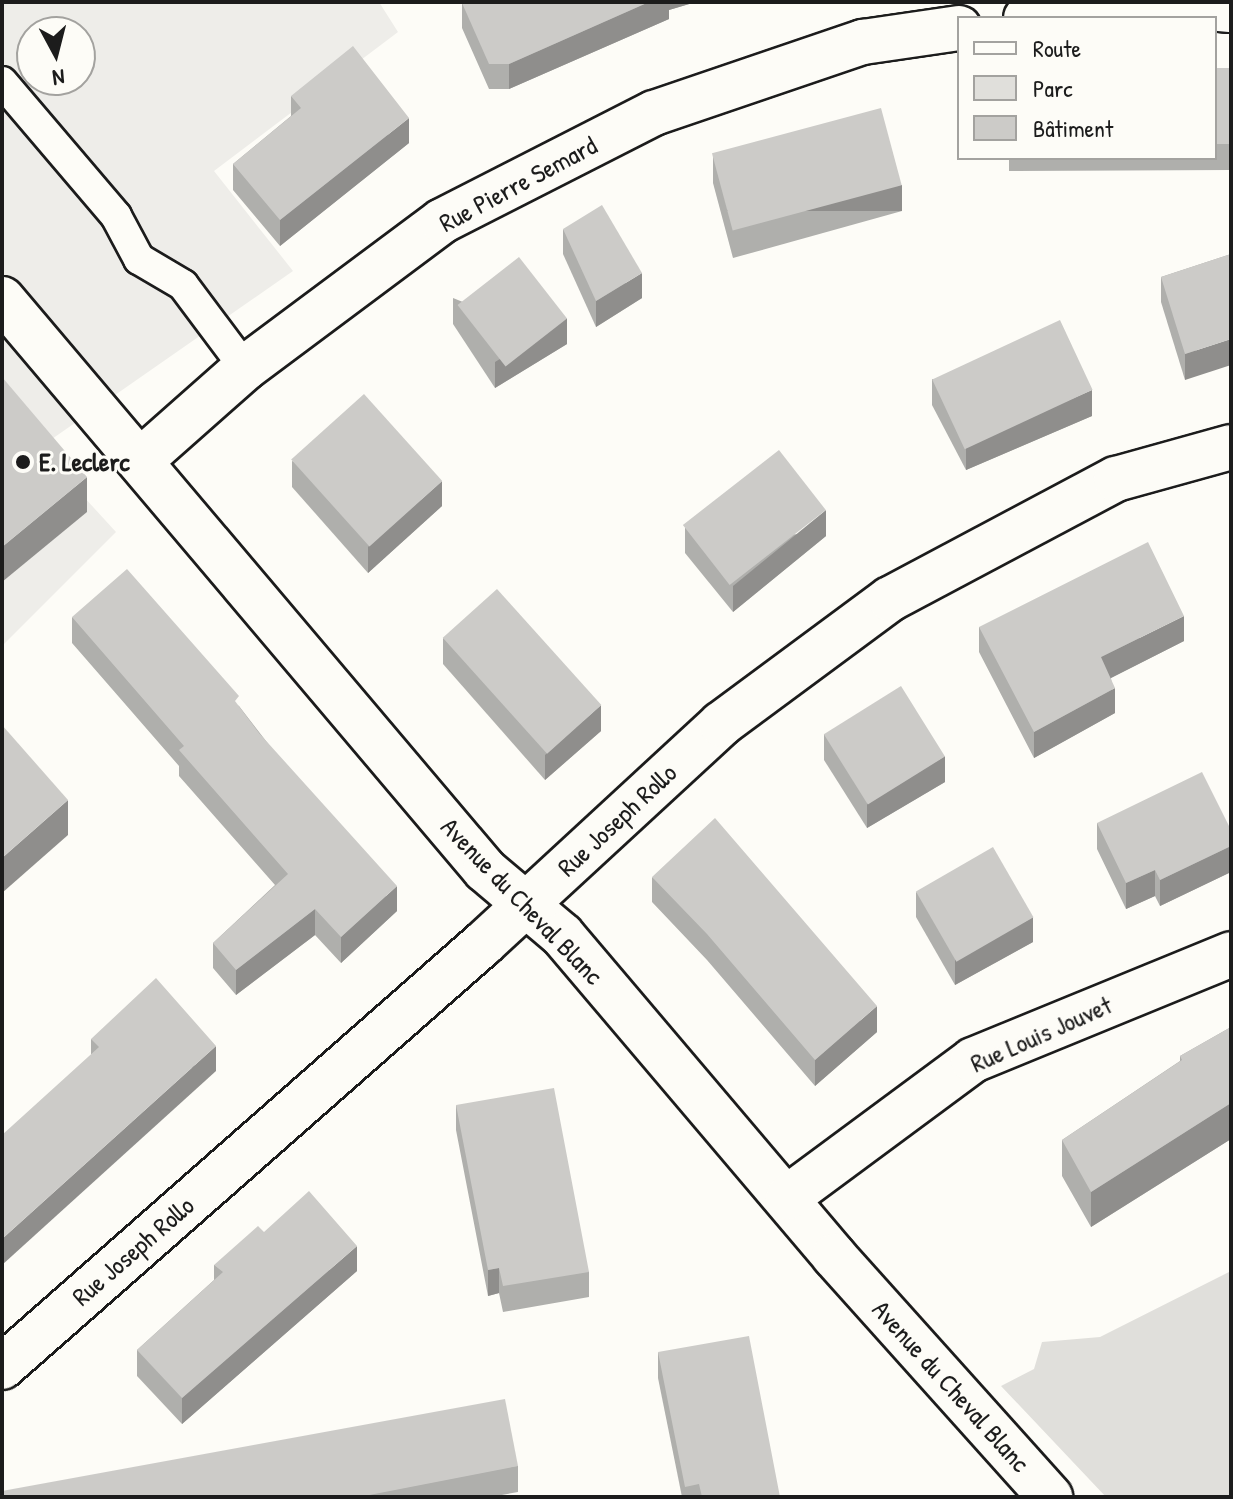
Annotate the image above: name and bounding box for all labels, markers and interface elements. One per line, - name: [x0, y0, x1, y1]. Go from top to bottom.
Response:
- north arrow: [16, 16, 96, 96]
- legend: [957, 16, 1217, 160]
- text: Route: [1033, 32, 1081, 64]
- text: N: [51, 62, 66, 93]
- text: Parc: [1033, 72, 1073, 104]
- text: Bâtiment: [1033, 112, 1113, 144]
- street label: Rue Pierre Semard: [434, 129, 602, 239]
- place label: E. Leclerc: [39, 446, 130, 478]
- marker: E. Leclerc: [14, 453, 32, 471]
- street label: Rue Joseph Rollo: [551, 757, 683, 883]
- street label: Avenue du Cheval Blanc: [435, 811, 609, 991]
- street label: Rue Louis Jouvet: [966, 989, 1116, 1079]
- street label: Rue Joseph Rollo: [66, 1190, 200, 1312]
- street label: Avenue du Cheval Blanc: [866, 1294, 1036, 1478]

